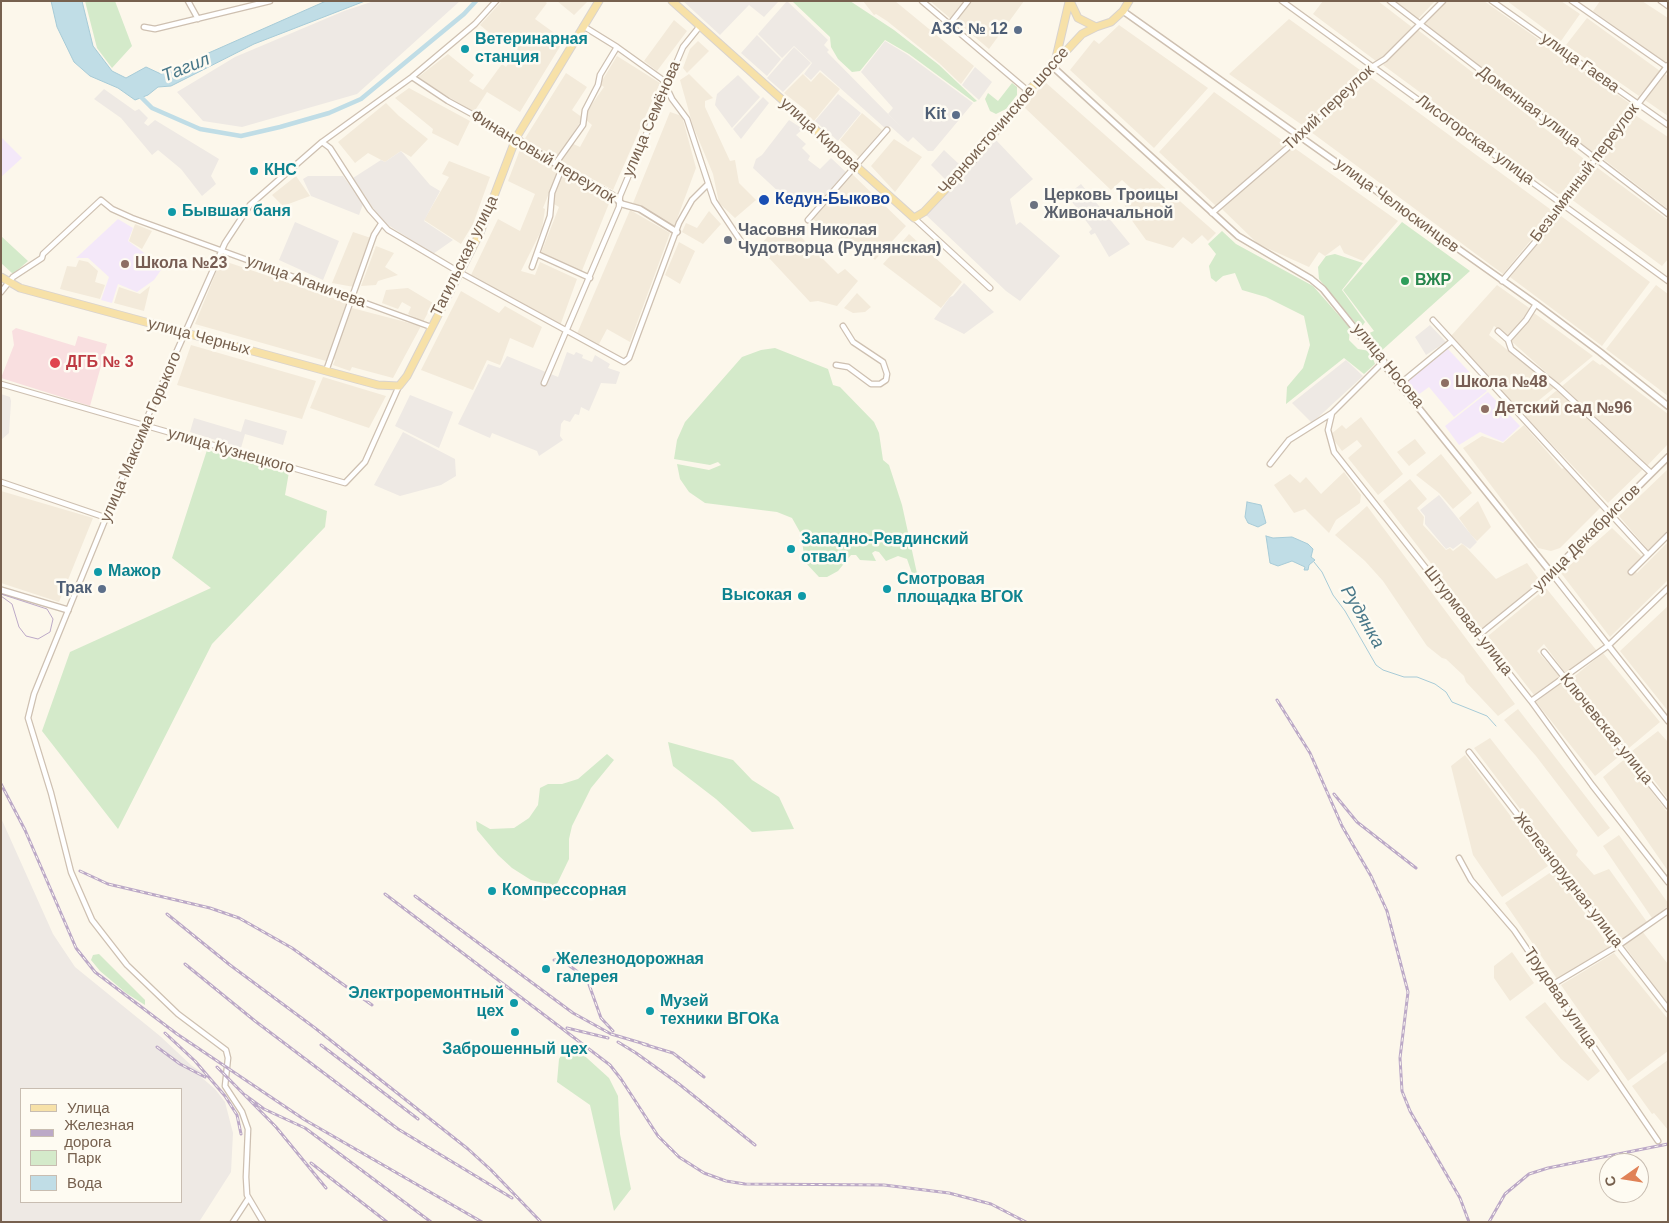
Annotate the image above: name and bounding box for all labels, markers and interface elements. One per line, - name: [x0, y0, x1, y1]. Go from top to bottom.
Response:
- place label: АЗС № 12: [931, 20, 1008, 40]
- marker: АЗС № 12: [1012, 24, 1024, 36]
- street label: улица Гаева: [1537, 29, 1623, 97]
- place label: Ветеринарная станция: [475, 30, 588, 68]
- marker: Ветеринарная станция: [459, 43, 471, 55]
- street label: Черноисточинское шоссе: [935, 43, 1073, 199]
- water label: Тагил: [159, 49, 213, 87]
- street label: улица Семёнова: [619, 58, 685, 180]
- street label: Тихий переулок: [1280, 61, 1378, 155]
- street label: Доменная улица: [1474, 62, 1584, 152]
- street label: Лисогорская улица: [1412, 91, 1538, 189]
- street label: улица Кирова: [776, 94, 864, 176]
- street label: Безымянный переулок: [1527, 100, 1643, 246]
- place label: Kit: [925, 105, 946, 125]
- street label: Финансовый переулок: [467, 106, 619, 208]
- marker: Kit: [950, 109, 962, 121]
- street label: улица Челюскинцев: [1332, 155, 1462, 257]
- place label: КНС: [264, 161, 297, 181]
- marker: КНС: [248, 165, 260, 177]
- place label: Церковь Троицы Живоначальной: [1044, 186, 1178, 224]
- place label: Кедун-Быково: [775, 190, 890, 210]
- street label: Тагильская улица: [427, 193, 503, 319]
- marker: Кедун-Быково: [757, 193, 771, 207]
- marker: Церковь Троицы Живоначальной: [1028, 199, 1040, 211]
- place label: Бывшая баня: [182, 202, 291, 222]
- marker: Бывшая баня: [166, 206, 178, 218]
- place label: Часовня Николая Чудотворца (Руднянская): [738, 221, 941, 259]
- marker: Часовня Николая Чудотворца (Руднянская): [722, 234, 734, 246]
- street label: улица Аганичева: [244, 251, 368, 313]
- place label: Школа №23: [135, 254, 227, 274]
- marker: Школа №23: [119, 258, 131, 270]
- place label: ВЖР: [1415, 271, 1451, 291]
- marker: ВЖР: [1399, 275, 1411, 287]
- street label: улица Черных: [146, 314, 252, 360]
- street label: улица Носова: [1348, 320, 1428, 412]
- street label: улица Максима Горького: [96, 349, 186, 525]
- place label: ДГБ № 3: [66, 353, 134, 373]
- marker: ДГБ № 3: [48, 356, 62, 370]
- place label: Школа №48: [1455, 373, 1547, 393]
- marker: Школа №48: [1439, 377, 1451, 389]
- place label: Детский сад №96: [1495, 399, 1632, 419]
- marker: Детский сад №96: [1479, 403, 1491, 415]
- street label: улица Кузнецкого: [166, 424, 296, 478]
- street label: улица Декабристов: [1529, 480, 1645, 596]
- place label: Западно-Ревдинский отвал: [801, 530, 969, 568]
- marker: Западно-Ревдинский отвал: [785, 543, 797, 555]
- place label: Мажор: [108, 562, 161, 582]
- street label: Штурмовая улица: [1419, 563, 1517, 679]
- marker: Мажор: [92, 566, 104, 578]
- place label: Смотровая площадка ВГОК: [897, 570, 1023, 608]
- place label: Трак: [56, 579, 92, 599]
- water label: Рудянка: [1335, 582, 1389, 652]
- marker: Трак: [96, 583, 108, 595]
- marker: Смотровая площадка ВГОК: [881, 583, 893, 595]
- place label: Высокая: [722, 586, 792, 606]
- marker: Высокая: [796, 590, 808, 602]
- street label: Ключевская улица: [1555, 670, 1657, 788]
- street label: Железнорудная улица: [1509, 809, 1627, 951]
- place label: Компрессорная: [502, 881, 627, 901]
- marker: Компрессорная: [486, 885, 498, 897]
- street label: Трудовая улица: [1519, 944, 1601, 1052]
- place label: Железнодорожная галерея: [556, 950, 704, 988]
- marker: Железнодорожная галерея: [540, 963, 552, 975]
- place label: Электроремонтный цех: [348, 984, 504, 1022]
- place label: Музей техники ВГОКа: [660, 992, 779, 1030]
- marker: Электроремонтный цех: [508, 997, 520, 1009]
- marker: Музей техники ВГОКа: [644, 1005, 656, 1017]
- marker: Заброшенный цех: [509, 1026, 521, 1038]
- place label: Заброшенный цех: [442, 1040, 588, 1060]
- legend: [20, 1088, 182, 1203]
- text: Улица: [67, 1099, 110, 1116]
- text: Железная дорога: [64, 1116, 134, 1150]
- text: Парк: [67, 1149, 101, 1166]
- north arrow: [1599, 1153, 1649, 1203]
- text: Вода: [67, 1174, 102, 1191]
- text: С: [1601, 1174, 1619, 1188]

